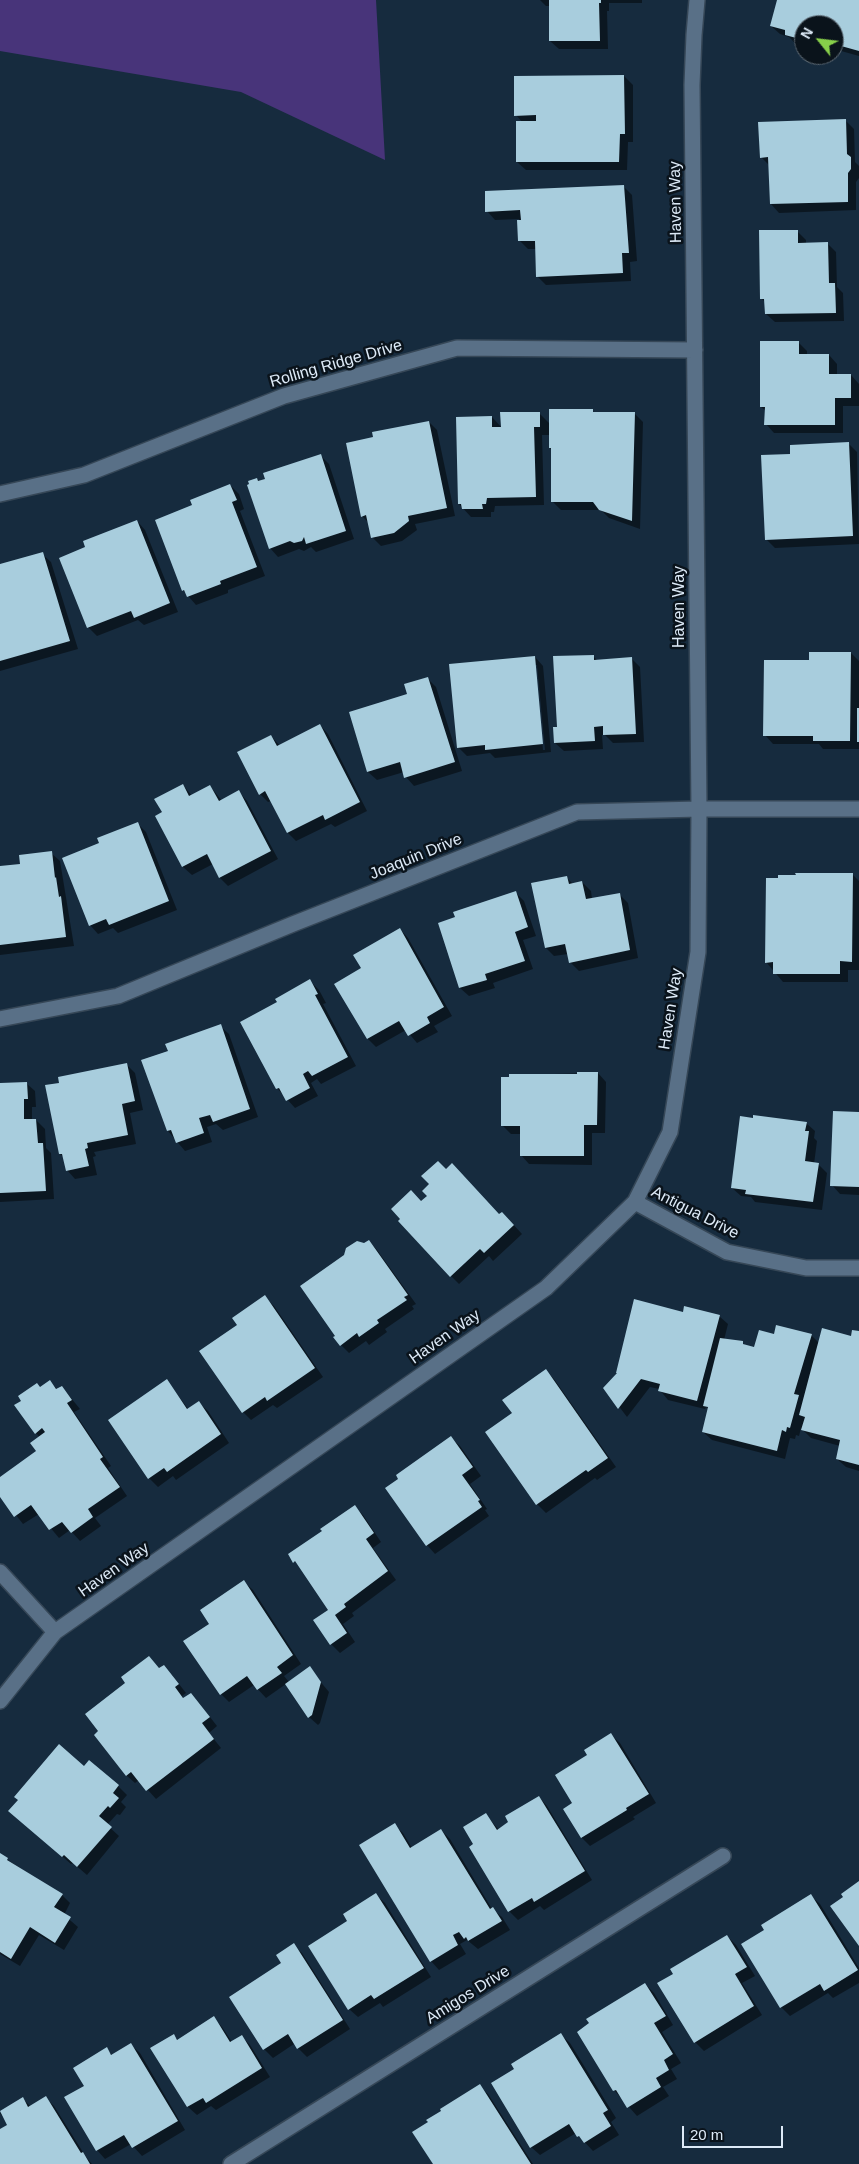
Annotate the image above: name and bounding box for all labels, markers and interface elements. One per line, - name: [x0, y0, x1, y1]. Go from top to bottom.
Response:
- north arrow: [794, 15, 844, 65]
- text: N: [797, 25, 816, 42]
- street label: Haven Way: [666, 161, 686, 243]
- street label: Rolling Ridge Drive: [268, 336, 404, 392]
- street label: Haven Way: [670, 566, 690, 648]
- street label: Joaquin Drive: [367, 830, 465, 884]
- street label: Haven Way: [655, 967, 687, 1051]
- street label: Antigua Drive: [648, 1183, 742, 1243]
- street label: Haven Way: [406, 1306, 484, 1368]
- street label: Haven Way: [75, 1539, 153, 1601]
- street label: Amigos Drive: [423, 1962, 513, 2028]
- scale bar: [684, 2116, 785, 2148]
- text: 20 m: [690, 2126, 723, 2143]

